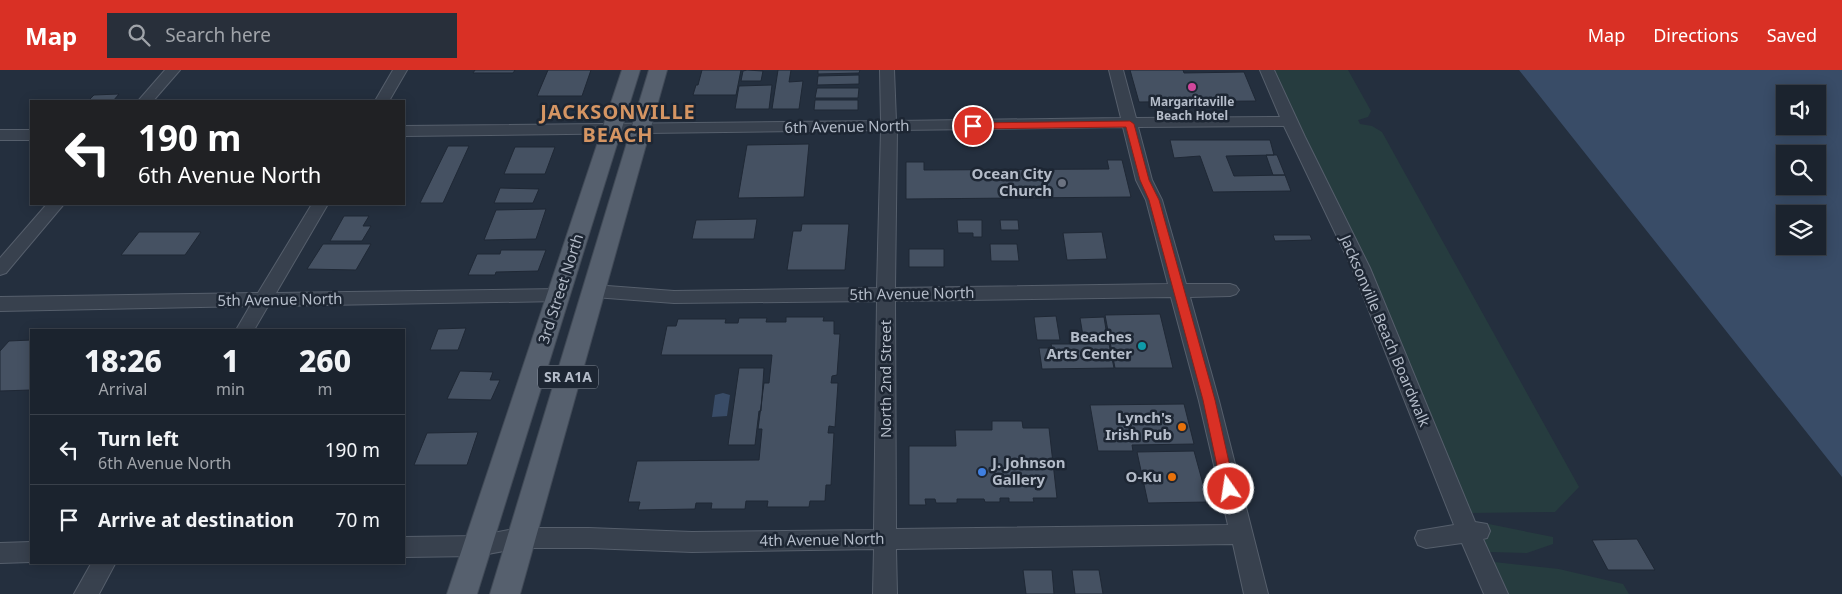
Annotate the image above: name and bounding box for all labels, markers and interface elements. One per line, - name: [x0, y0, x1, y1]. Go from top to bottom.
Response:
- search box: [107, 13, 457, 58]
- text: Map: [25, 19, 77, 52]
- icon: search: [125, 21, 153, 49]
- text: Search here: [165, 22, 271, 48]
- text: Map: [1588, 23, 1625, 47]
- text: Directions: [1653, 23, 1739, 47]
- text: Saved: [1767, 23, 1817, 47]
- marker: Margaritaville Beach Hotel: [1186, 81, 1198, 93]
- map controls: [1776, 85, 1826, 255]
- button: sound: [1776, 85, 1826, 135]
- place label: Margaritaville Beach Hotel: [1150, 93, 1234, 124]
- district label: JACKSONVILLE BEACH: [538, 98, 696, 148]
- pin: [952, 105, 994, 147]
- icon: arrive: [959, 112, 987, 140]
- text: 190 m: [138, 114, 241, 161]
- street label: 6th Avenue North: [784, 115, 910, 137]
- icon: left: [55, 120, 120, 185]
- button: search: [1776, 145, 1826, 195]
- text: 6th Avenue North: [138, 159, 321, 189]
- place label: Ocean City Church: [972, 163, 1052, 200]
- marker: Ocean City Church: [1056, 177, 1068, 189]
- button: layers: [1776, 205, 1826, 255]
- street label: Jacksonville Beach Boardwalk: [1336, 230, 1435, 429]
- street label: 3rd Street North: [533, 231, 587, 346]
- street label: 5th Avenue North: [849, 282, 975, 304]
- street label: 5th Avenue North: [217, 288, 343, 310]
- street label: North 2nd Street: [875, 319, 895, 438]
- place label: Beaches Arts Center: [1046, 326, 1132, 363]
- text: 18:26: [84, 340, 162, 381]
- text: 1: [222, 340, 239, 381]
- text: 260: [299, 340, 351, 381]
- marker: Beaches Arts Center: [1136, 340, 1148, 352]
- road number: SR A1A: [538, 366, 598, 388]
- text: Arrival: [99, 378, 147, 400]
- text: min: [216, 378, 245, 400]
- text: m: [317, 378, 332, 400]
- place label: Lynch's Irish Pub: [1105, 407, 1172, 444]
- marker: Lynch's Irish Pub: [1176, 421, 1188, 433]
- text: Turn left: [98, 426, 179, 452]
- icon: left: [55, 436, 83, 464]
- text: 190 m: [325, 437, 380, 463]
- text: 6th Avenue North: [98, 452, 231, 474]
- place label: J. Johnson Gallery: [990, 452, 1066, 489]
- position arrow: [1202, 462, 1254, 514]
- marker: J. Johnson Gallery: [976, 466, 988, 478]
- place label: O-Ku: [1126, 466, 1162, 486]
- marker: O-Ku: [1166, 471, 1178, 483]
- icon: arrive: [55, 506, 83, 534]
- text: Arrive at destination: [98, 507, 294, 533]
- text: 70 m: [336, 507, 380, 533]
- street label: 4th Avenue North: [759, 528, 885, 550]

